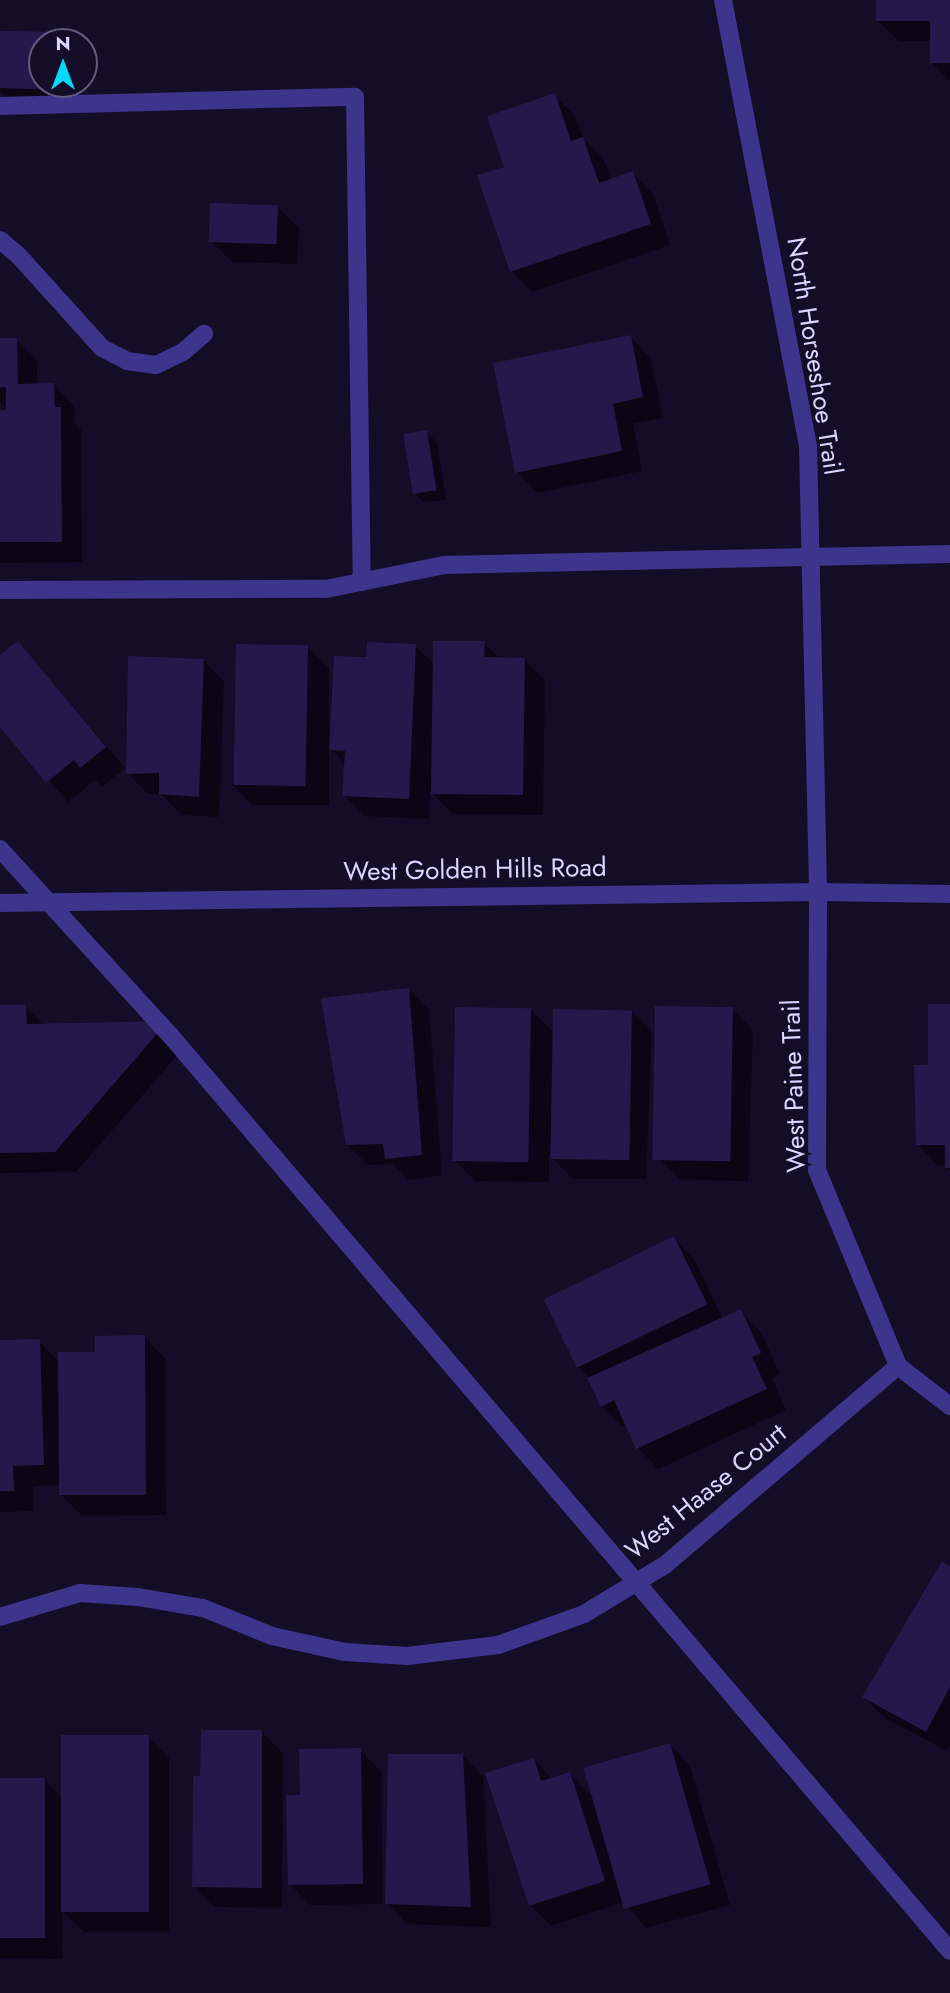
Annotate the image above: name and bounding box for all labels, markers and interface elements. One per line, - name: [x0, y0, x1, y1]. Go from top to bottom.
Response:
- north arrow: [28, 28, 98, 98]
- text: N: [55, 30, 71, 57]
- street label: North Horseshoe Trail: [780, 235, 848, 477]
- street label: West Golden Hills Road: [343, 852, 607, 888]
- street label: West Paine Trail: [775, 999, 813, 1173]
- street label: West Haase Court: [619, 1418, 793, 1566]

